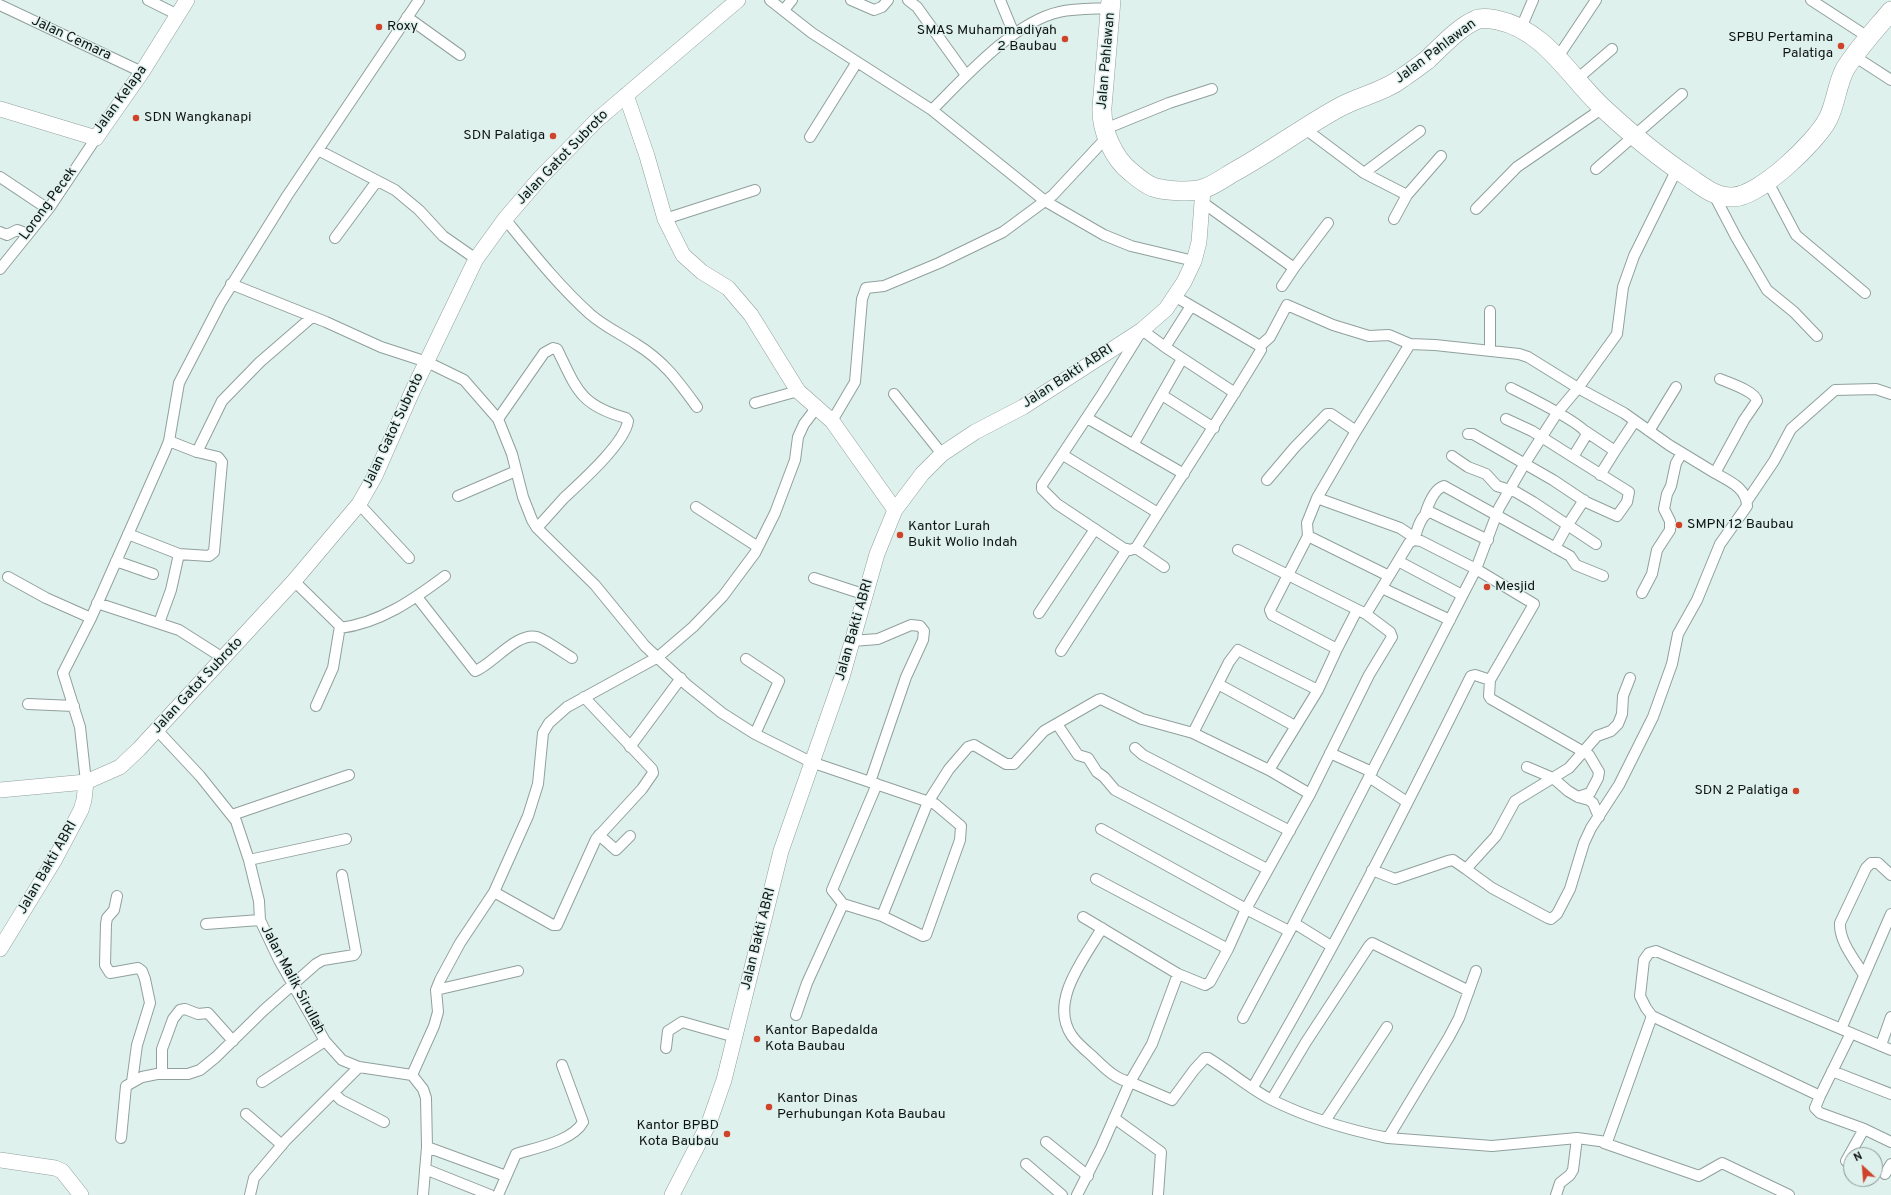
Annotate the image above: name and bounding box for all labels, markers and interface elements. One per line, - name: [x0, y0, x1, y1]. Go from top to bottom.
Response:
- street label: Jalan Pahlawan: [1094, 12, 1120, 110]
- street label: Jalan Cemara: [28, 13, 114, 65]
- street label: Jalan Pahlawan: [1392, 16, 1480, 88]
- place label: Roxy: [387, 19, 418, 35]
- marker: Roxy: [374, 22, 384, 32]
- place label: SMAS Muhammadiyah 2 Baubau: [917, 23, 1057, 56]
- place label: SPBU Pertamina Palatiga: [1728, 30, 1833, 62]
- marker: SMAS Muhammadiyah 2 Baubau: [1060, 34, 1070, 44]
- marker: SPBU Pertamina Palatiga: [1836, 41, 1846, 51]
- street label: Jalan Kelapa: [91, 62, 151, 138]
- street label: Jalan Gatot Subroto: [513, 107, 613, 209]
- place label: SDN Wangkanapi: [144, 110, 252, 126]
- marker: SDN Wangkanapi: [131, 113, 141, 123]
- place label: SDN Palatiga: [463, 128, 545, 144]
- marker: SDN Palatiga: [548, 131, 558, 141]
- street label: Lorong Pecek: [17, 164, 81, 244]
- street label: Jalan Bakti ABRI: [1019, 341, 1117, 413]
- street label: Jalan Gatot Subroto: [360, 371, 428, 491]
- place label: SMPN 12 Baubau: [1687, 517, 1794, 533]
- place label: Kantor Lurah Bukit Wolio Indah: [908, 519, 1017, 552]
- marker: SMPN 12 Baubau: [1674, 520, 1684, 530]
- marker: Kantor Lurah Bukit Wolio Indah: [895, 530, 905, 540]
- street label: Jalan Bakti ABRI: [832, 577, 878, 683]
- place label: Mesjid: [1495, 579, 1535, 595]
- marker: Mesjid: [1482, 582, 1492, 592]
- street label: Jalan Gatot Subroto: [149, 634, 247, 738]
- place label: SDN 2 Palatiga: [1694, 783, 1788, 799]
- marker: SDN 2 Palatiga: [1791, 786, 1801, 796]
- street label: Jalan Bakti ABRI: [15, 818, 81, 918]
- street label: Jalan Bakti ABRI: [738, 886, 780, 992]
- street label: Jalan Malik Sirullah: [256, 923, 328, 1037]
- place label: Kantor Bapedalda Kota Baubau: [765, 1023, 878, 1056]
- marker: Kantor Bapedalda Kota Baubau: [752, 1034, 762, 1044]
- place label: Kantor Dinas Perhubungan Kota Baubau: [777, 1091, 946, 1124]
- marker: Kantor Dinas Perhubungan Kota Baubau: [764, 1102, 774, 1112]
- place label: Kantor BPBD Kota Baubau: [637, 1118, 719, 1150]
- marker: Kantor BPBD Kota Baubau: [722, 1129, 732, 1139]
- north arrow: [1843, 1147, 1883, 1187]
- text: N: [1852, 1149, 1865, 1165]

